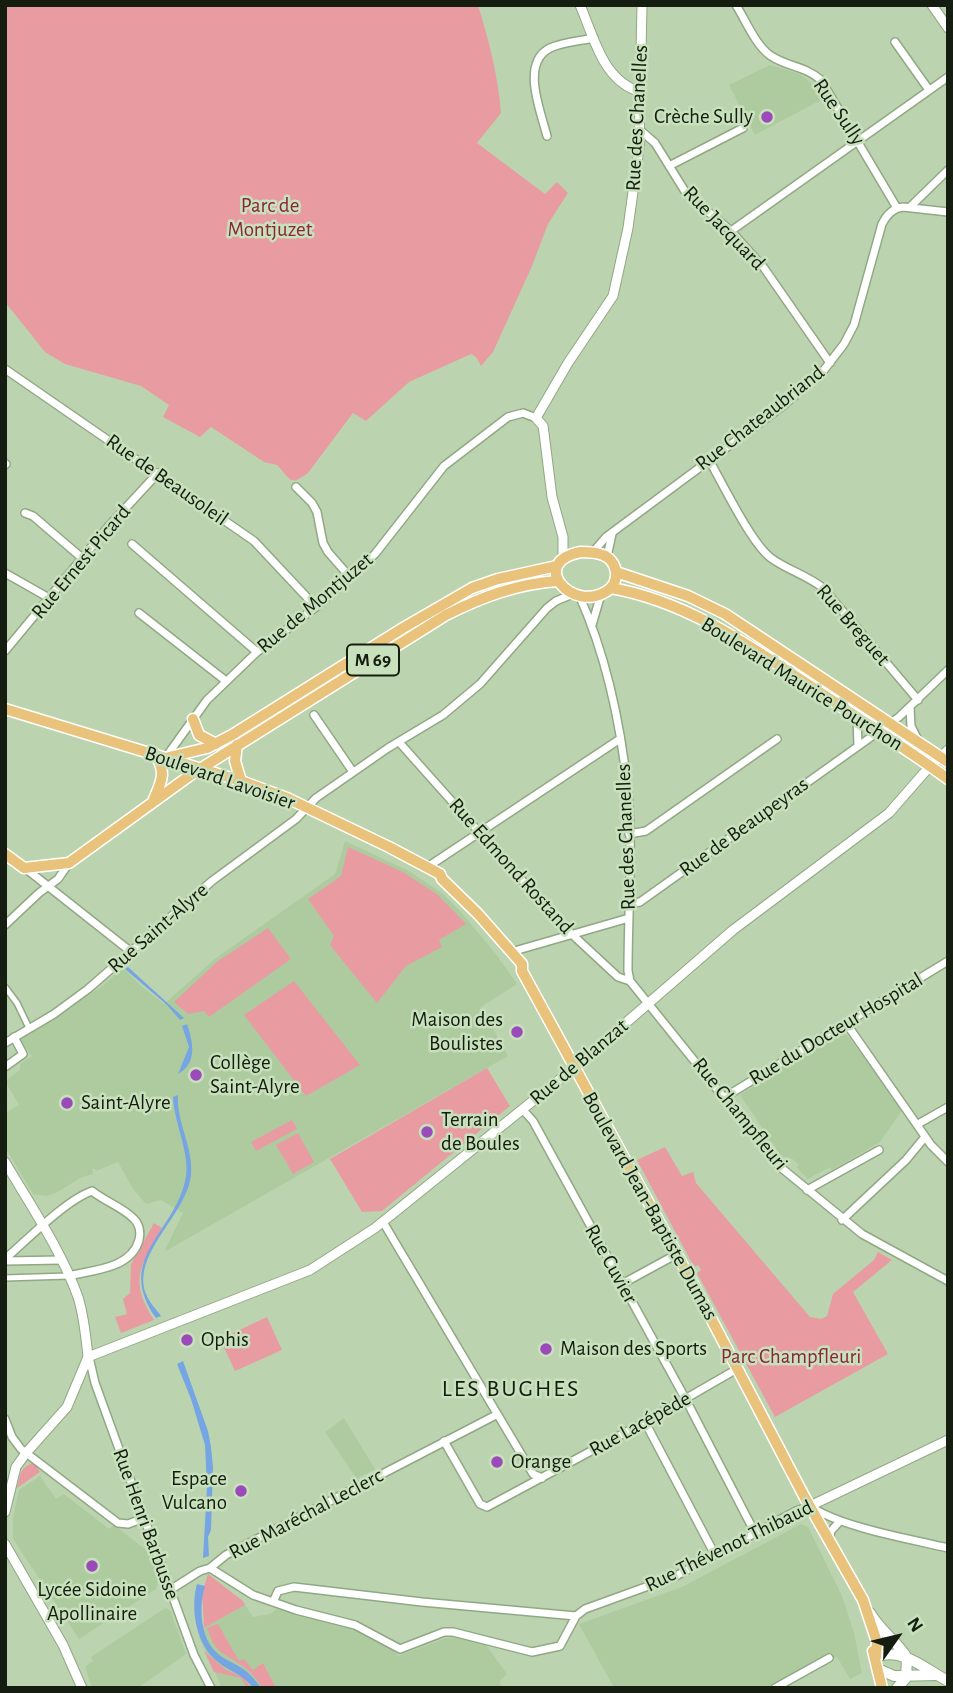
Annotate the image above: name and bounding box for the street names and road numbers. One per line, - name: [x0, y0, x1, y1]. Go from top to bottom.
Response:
- street label: Rue des Chanelles: [621, 44, 653, 192]
- street label: Rue Sully: [808, 74, 870, 150]
- street label: Rue Jacquard: [678, 181, 770, 275]
- street label: Rue Chateaubriand: [690, 360, 830, 476]
- street label: Rue de Beausoleil: [101, 429, 233, 531]
- street label: Rue Ernest Picard: [26, 500, 136, 624]
- street label: Rue de Montjuzet: [252, 547, 378, 659]
- street label: Rue Breguet: [811, 579, 895, 671]
- street label: Boulevard Maurice Pourchon: [696, 611, 908, 757]
- road number: M 69: [347, 645, 399, 676]
- street label: Boulevard Lavoisier: [141, 740, 299, 816]
- street label: Rue des Chanelles: [611, 763, 641, 911]
- street label: Rue de Beaupeyras: [674, 772, 814, 882]
- street label: Rue Edmond Rostand: [443, 793, 579, 939]
- street label: Rue Saint-Alyre: [103, 878, 213, 978]
- street label: Rue du Docteur Hospital: [745, 967, 927, 1091]
- street label: Rue de Blanzat: [525, 1013, 633, 1111]
- street label: Rue Champfleuri: [687, 1053, 793, 1175]
- street label: Boulevard Jean-Baptiste Dumas: [577, 1087, 723, 1325]
- street label: Rue Cuvier: [579, 1220, 643, 1308]
- street label: Rue Lacépède: [585, 1386, 695, 1462]
- street label: Rue Henri Barbusse: [107, 1445, 185, 1603]
- street label: Rue Maréchal Leclerc: [225, 1463, 387, 1565]
- street label: Rue Thévenot Thibaud: [641, 1494, 817, 1598]

